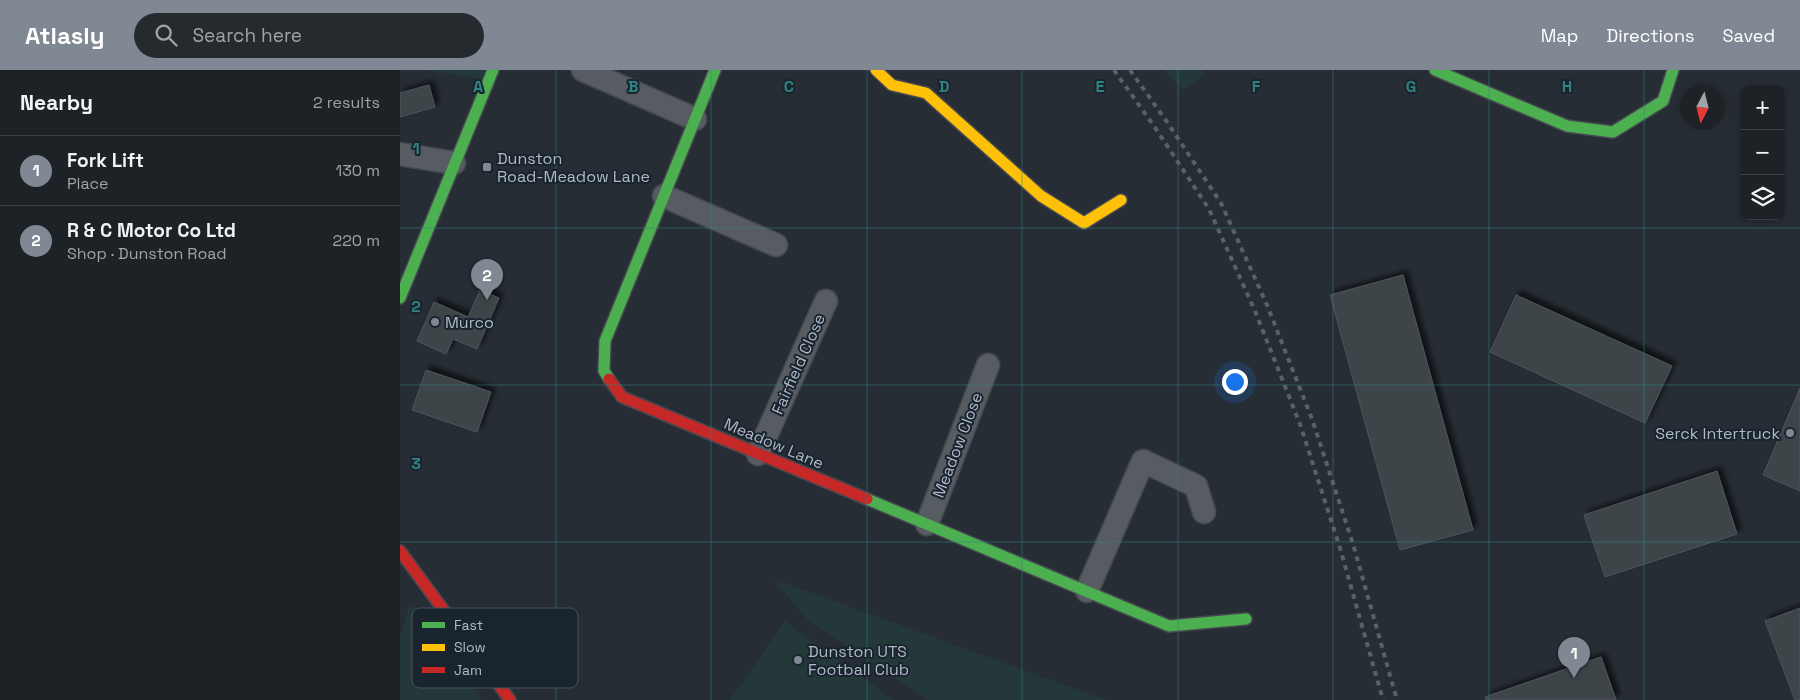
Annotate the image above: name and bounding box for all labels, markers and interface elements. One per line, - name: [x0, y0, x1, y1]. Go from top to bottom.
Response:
- search box: [134, 13, 484, 58]
- text: Atlasly: [25, 20, 104, 51]
- icon: search: [152, 21, 180, 49]
- text: Search here: [192, 23, 302, 48]
- text: Map: [1541, 24, 1578, 47]
- text: Directions: [1606, 24, 1695, 47]
- text: Saved: [1723, 24, 1775, 47]
- text: A: [473, 76, 483, 97]
- text: B: [628, 76, 638, 97]
- text: C: [784, 76, 794, 97]
- text: D: [939, 76, 949, 97]
- text: E: [1096, 76, 1105, 97]
- text: F: [1252, 76, 1261, 97]
- text: G: [1406, 76, 1416, 97]
- text: H: [1562, 76, 1572, 97]
- north arrow: [1680, 85, 1725, 130]
- map controls: [1740, 85, 1785, 220]
- button: +: [1740, 85, 1785, 130]
- text: Nearby: [20, 89, 93, 116]
- text: 2 results: [313, 92, 380, 113]
- button: −: [1740, 130, 1785, 175]
- text: 1: [412, 138, 420, 159]
- text: Fork Lift: [67, 148, 144, 173]
- place label: Dunston Road-Meadow Lane: [497, 148, 650, 187]
- text: 1: [32, 160, 40, 181]
- text: 130 m: [336, 160, 380, 181]
- marker: Dunston Road-Meadow Lane: [481, 161, 493, 173]
- text: Place: [67, 173, 109, 194]
- button: layers: [1740, 175, 1785, 220]
- text: R & C Motor Co Ltd: [67, 218, 236, 243]
- text: 2: [31, 230, 41, 251]
- text: 220 m: [333, 230, 380, 251]
- text: Shop · Dunston Road: [67, 243, 227, 264]
- pin: 2: [471, 259, 503, 300]
- text: 2: [411, 296, 421, 317]
- street label: Fairfield Close: [767, 311, 830, 418]
- place label: Murco: [445, 312, 494, 333]
- marker: Murco: [429, 316, 441, 328]
- your location: [1222, 369, 1248, 395]
- street label: Meadow Close: [928, 389, 987, 501]
- street label: Meadow Lane: [721, 413, 827, 474]
- place label: Serck Intertruck: [1655, 423, 1780, 444]
- marker: Serck Intertruck: [1784, 427, 1796, 439]
- text: 3: [411, 453, 421, 474]
- legend: [412, 608, 578, 688]
- text: Fast: [454, 616, 483, 634]
- pin: 1: [1558, 637, 1590, 678]
- text: Slow: [454, 638, 486, 656]
- place label: Dunston UTS Football Club: [808, 641, 909, 680]
- marker: Dunston UTS Football Club: [792, 654, 804, 666]
- text: Jam: [454, 661, 482, 679]

